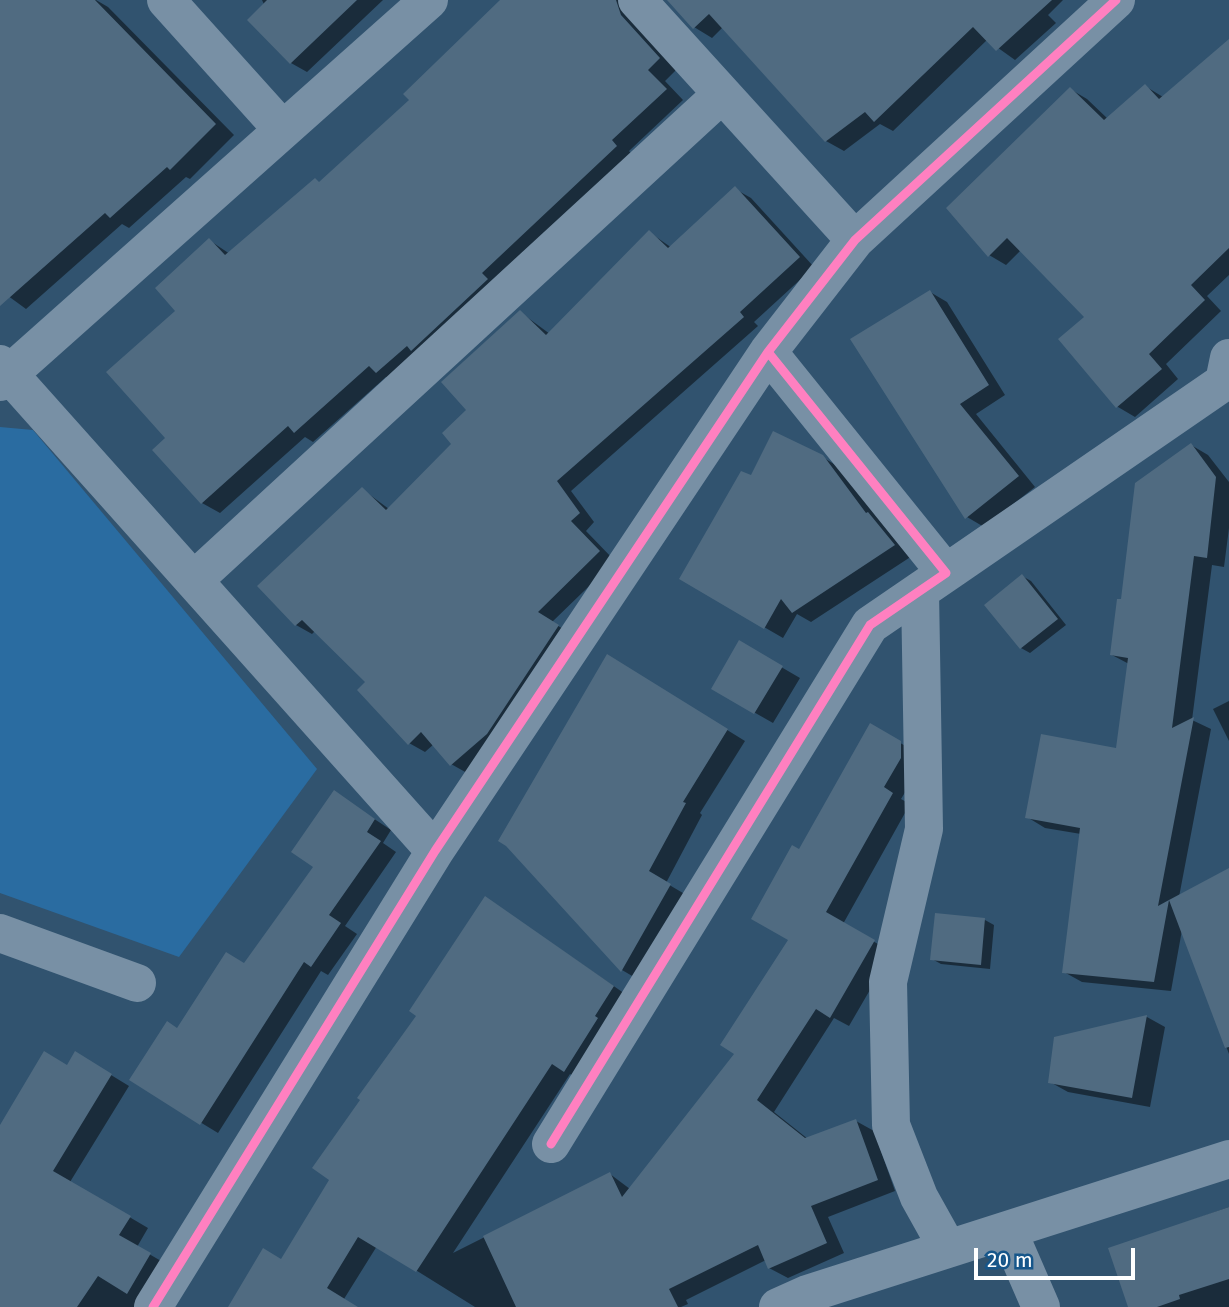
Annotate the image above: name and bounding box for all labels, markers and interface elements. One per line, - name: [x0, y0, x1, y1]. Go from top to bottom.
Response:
- scale bar: [977, 1234, 1138, 1278]
- text: 20 m: [987, 1247, 1033, 1273]

